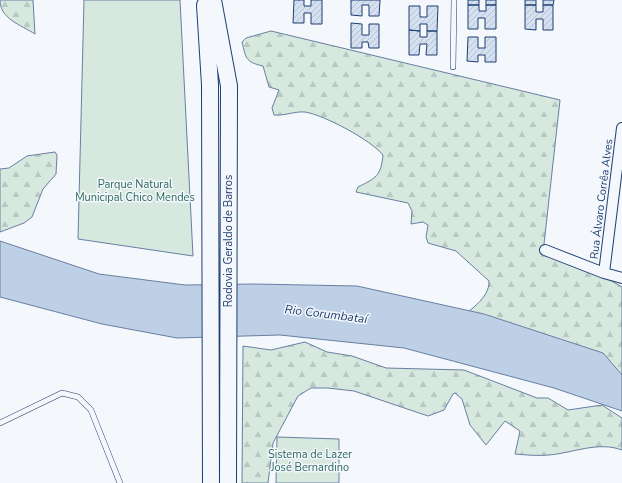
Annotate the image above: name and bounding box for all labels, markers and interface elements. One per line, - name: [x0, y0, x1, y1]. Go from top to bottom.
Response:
- street label: Rua Álvaro Corrêa Alves: [586, 138, 616, 260]
- street label: Rodovia Geraldo de Barros: [221, 175, 236, 307]
- park label: Parque Natural Municipal Chico Mendes: [75, 177, 195, 205]
- water label: Rio Corumbataí: [284, 301, 370, 327]
- park label: Sistema de Lazer José Bernardino: [268, 447, 352, 475]

